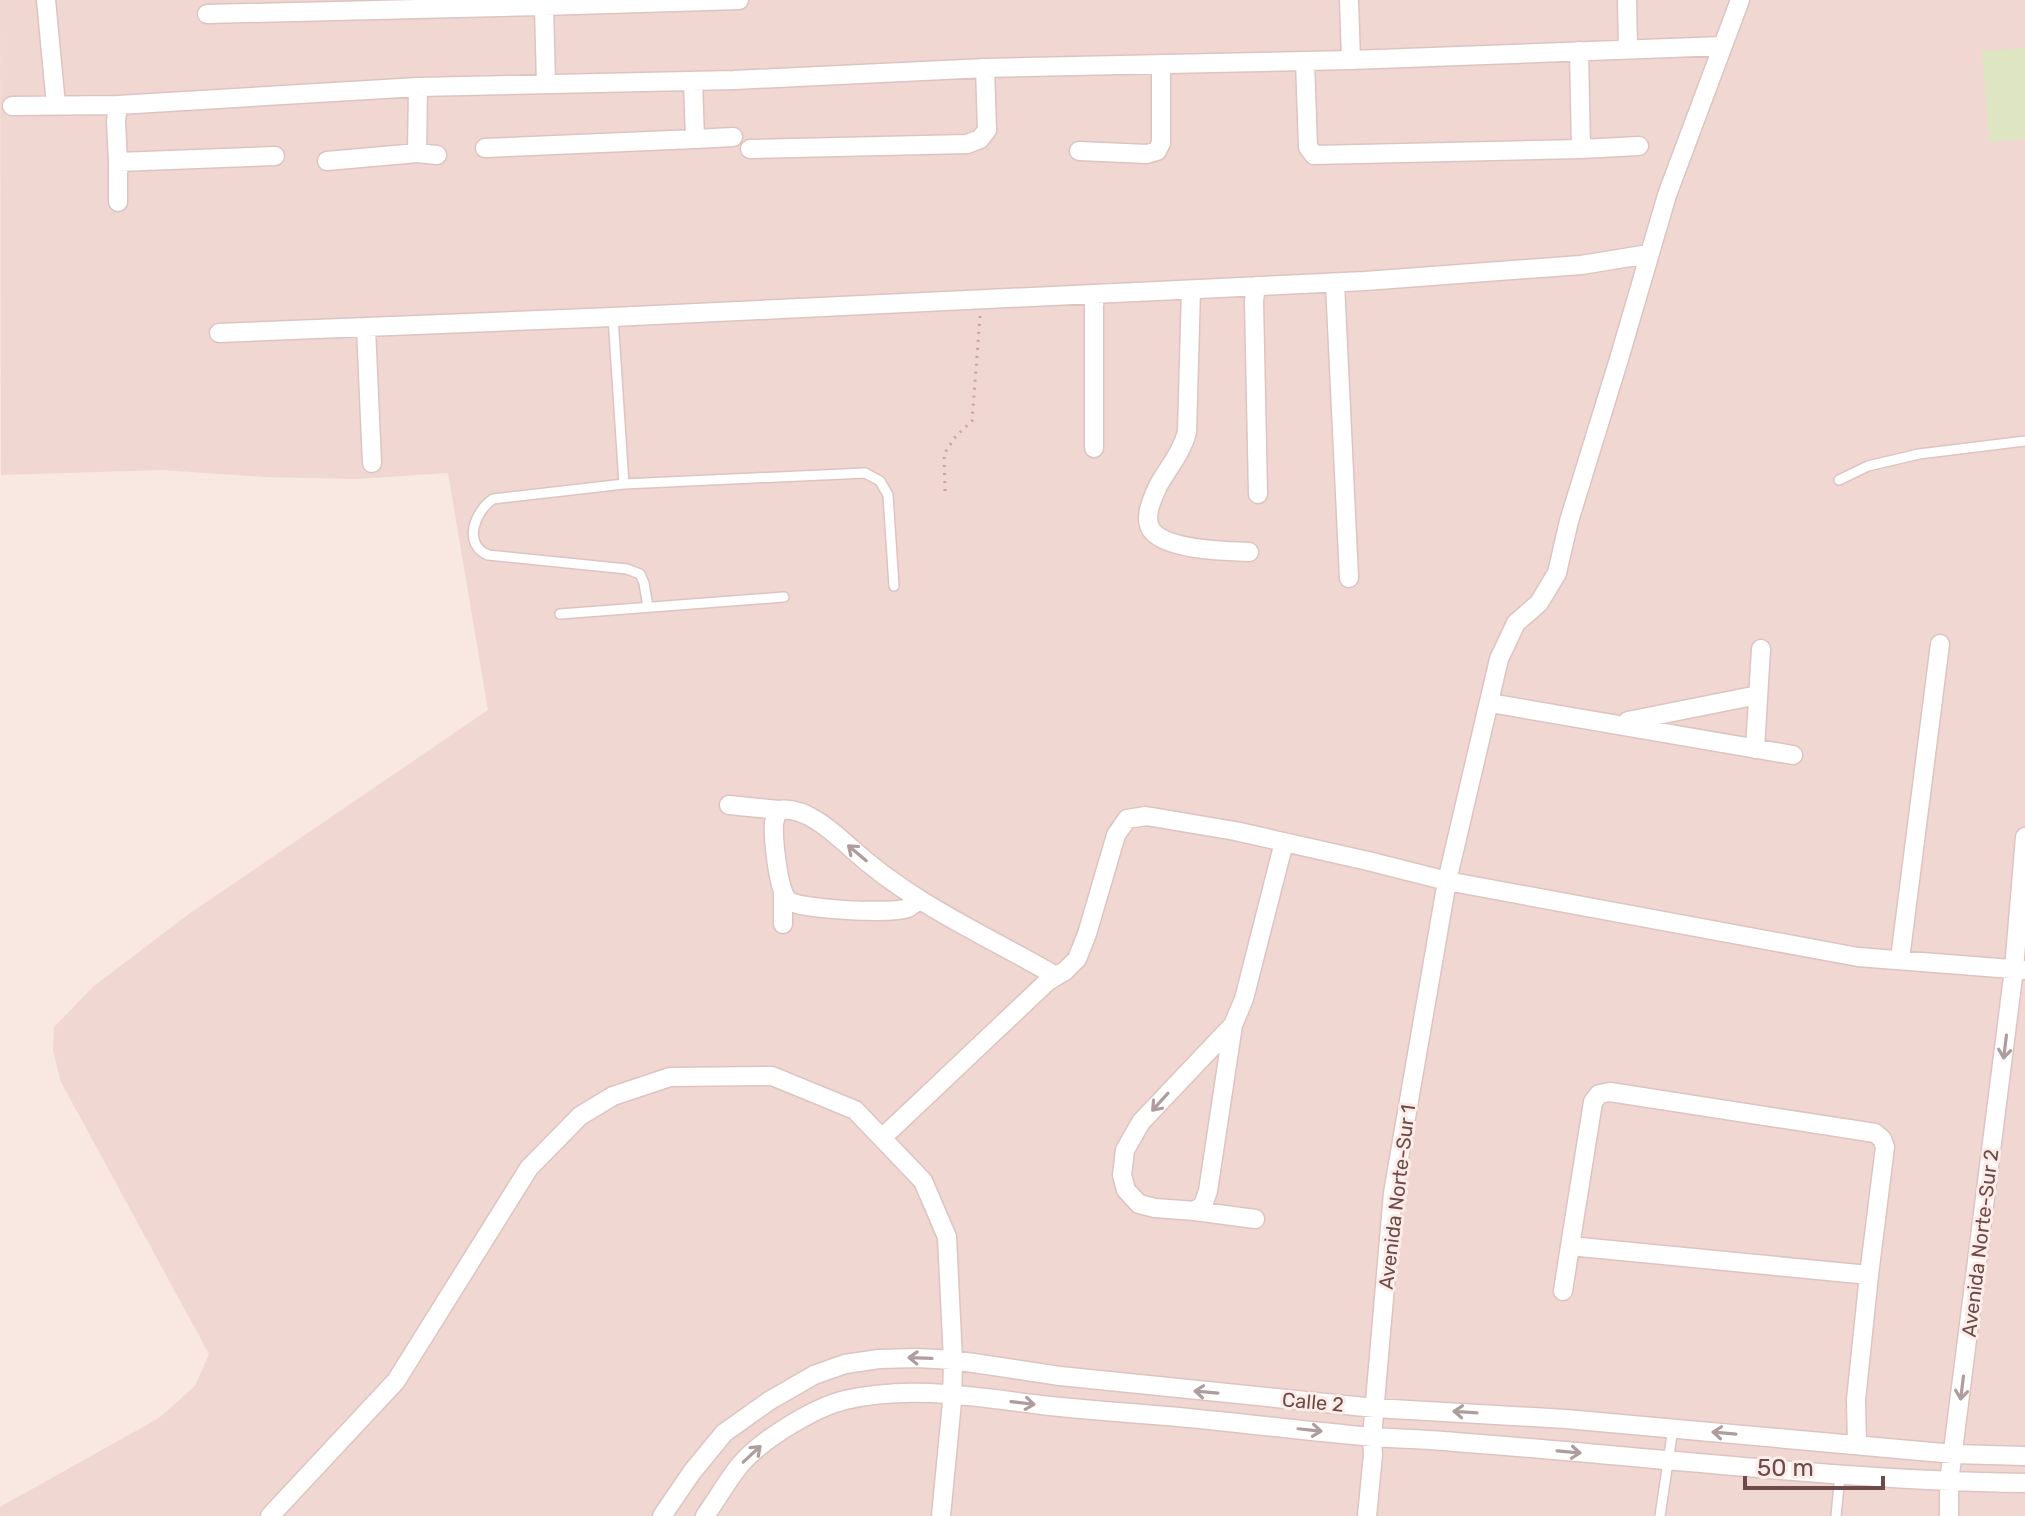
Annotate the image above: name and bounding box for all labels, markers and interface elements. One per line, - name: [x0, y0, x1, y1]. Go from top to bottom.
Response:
- one-way arrow: [847, 844, 867, 862]
- one-way arrow: [1997, 1033, 2012, 1060]
- one-way arrow: [1151, 1091, 1169, 1111]
- street label: Avenida Norte-Sur 1: [1374, 1103, 1420, 1291]
- street label: Avenida Norte-Sur 2: [1957, 1148, 2003, 1338]
- one-way arrow: [907, 1351, 934, 1366]
- one-way arrow: [1954, 1375, 1969, 1400]
- one-way arrow: [1193, 1384, 1220, 1399]
- street label: Calle 2: [1281, 1387, 1345, 1417]
- one-way arrow: [1009, 1395, 1036, 1410]
- one-way arrow: [1452, 1404, 1479, 1419]
- one-way arrow: [1297, 1423, 1322, 1438]
- one-way arrow: [1711, 1425, 1738, 1440]
- scale bar: [1745, 1440, 1883, 1490]
- one-way arrow: [742, 1445, 762, 1464]
- one-way arrow: [1555, 1445, 1582, 1460]
- text: 50 m: [1757, 1454, 1814, 1482]

